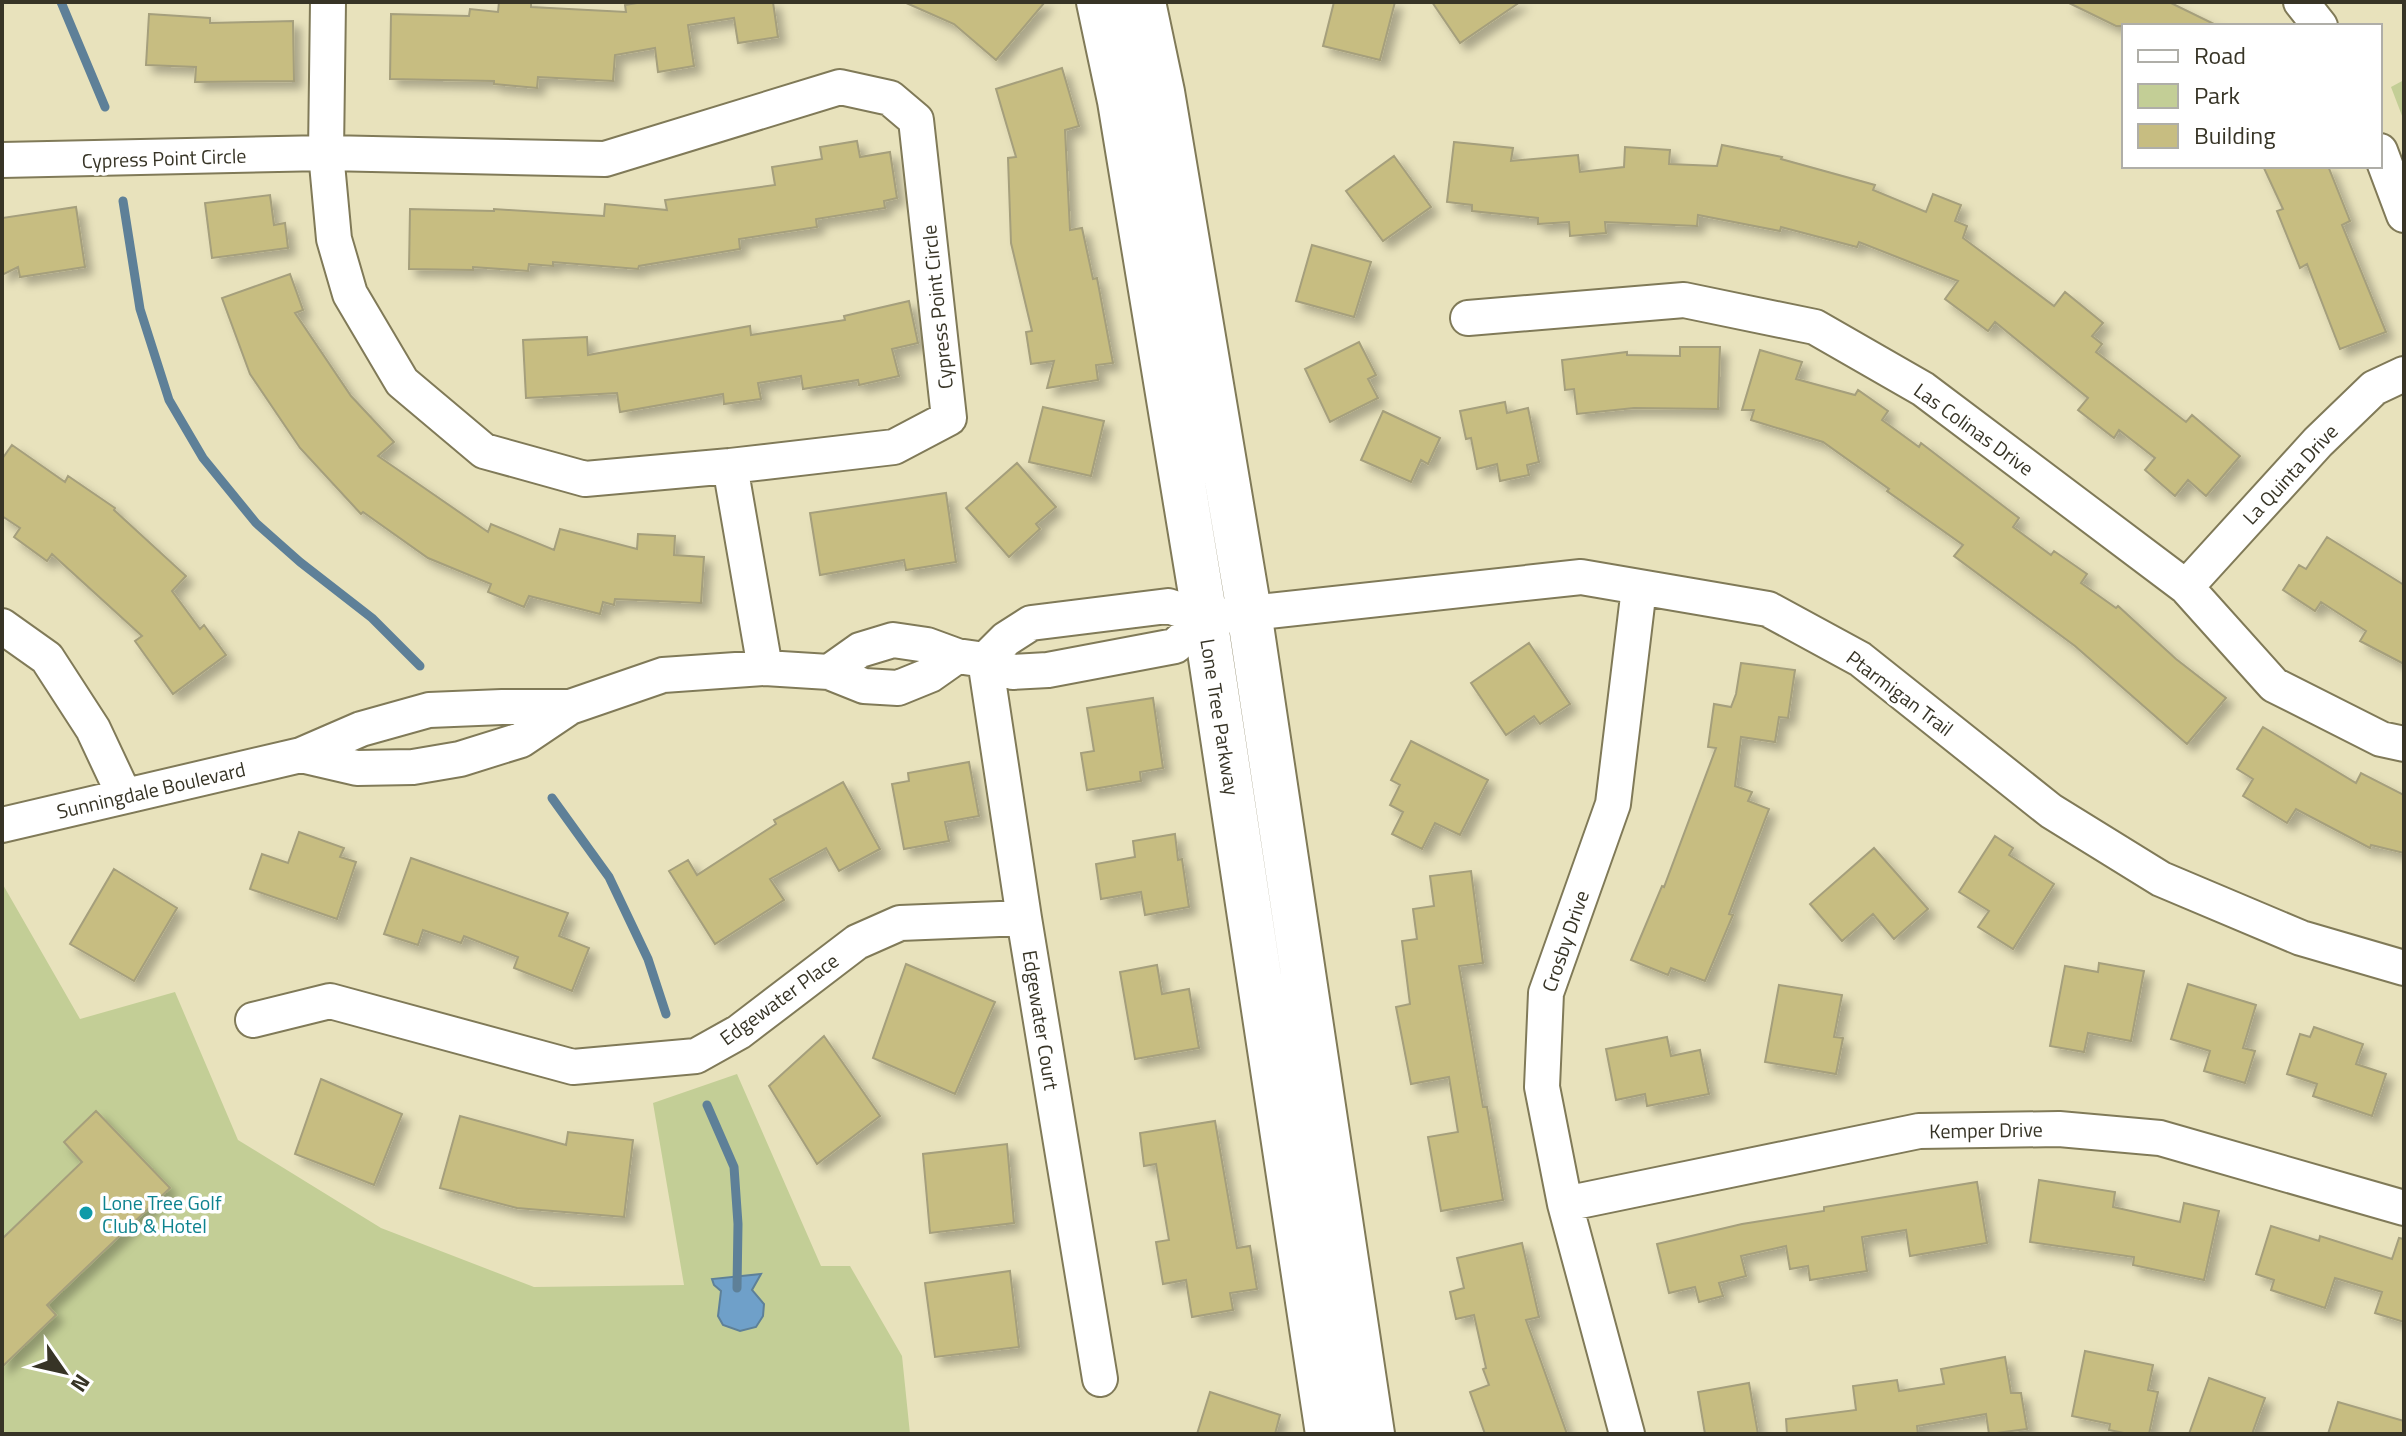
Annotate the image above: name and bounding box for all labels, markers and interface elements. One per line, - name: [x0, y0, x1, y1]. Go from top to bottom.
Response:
- legend: [2122, 24, 2382, 168]
- text: Road: [2194, 37, 2246, 73]
- text: Park: [2194, 77, 2240, 113]
- text: Building: [2194, 117, 2276, 153]
- street label: Cypress Point Circle: [81, 140, 247, 176]
- street label: Cypress Point Circle: [913, 223, 961, 391]
- street label: Las Colinas Drive: [1908, 375, 2040, 483]
- street label: La Quinta Drive: [2235, 417, 2345, 531]
- street label: Lone Tree Parkway: [1192, 636, 1248, 798]
- street label: Ptarmigan Trail: [1840, 642, 1960, 744]
- street label: Sunningdale Boulevard: [54, 753, 248, 827]
- street label: Crosby Drive: [1533, 886, 1597, 996]
- street label: Edgewater Place: [713, 945, 845, 1053]
- street label: Edgewater Court: [1015, 948, 1067, 1092]
- street label: Kemper Drive: [1929, 1114, 2043, 1146]
- place label: Lone Tree Golf Club & Hotel: [102, 1187, 222, 1241]
- marker: Lone Tree Golf Club & Hotel: [77, 1204, 95, 1222]
- north arrow: [24, 1332, 104, 1412]
- text: N: [62, 1367, 99, 1399]

